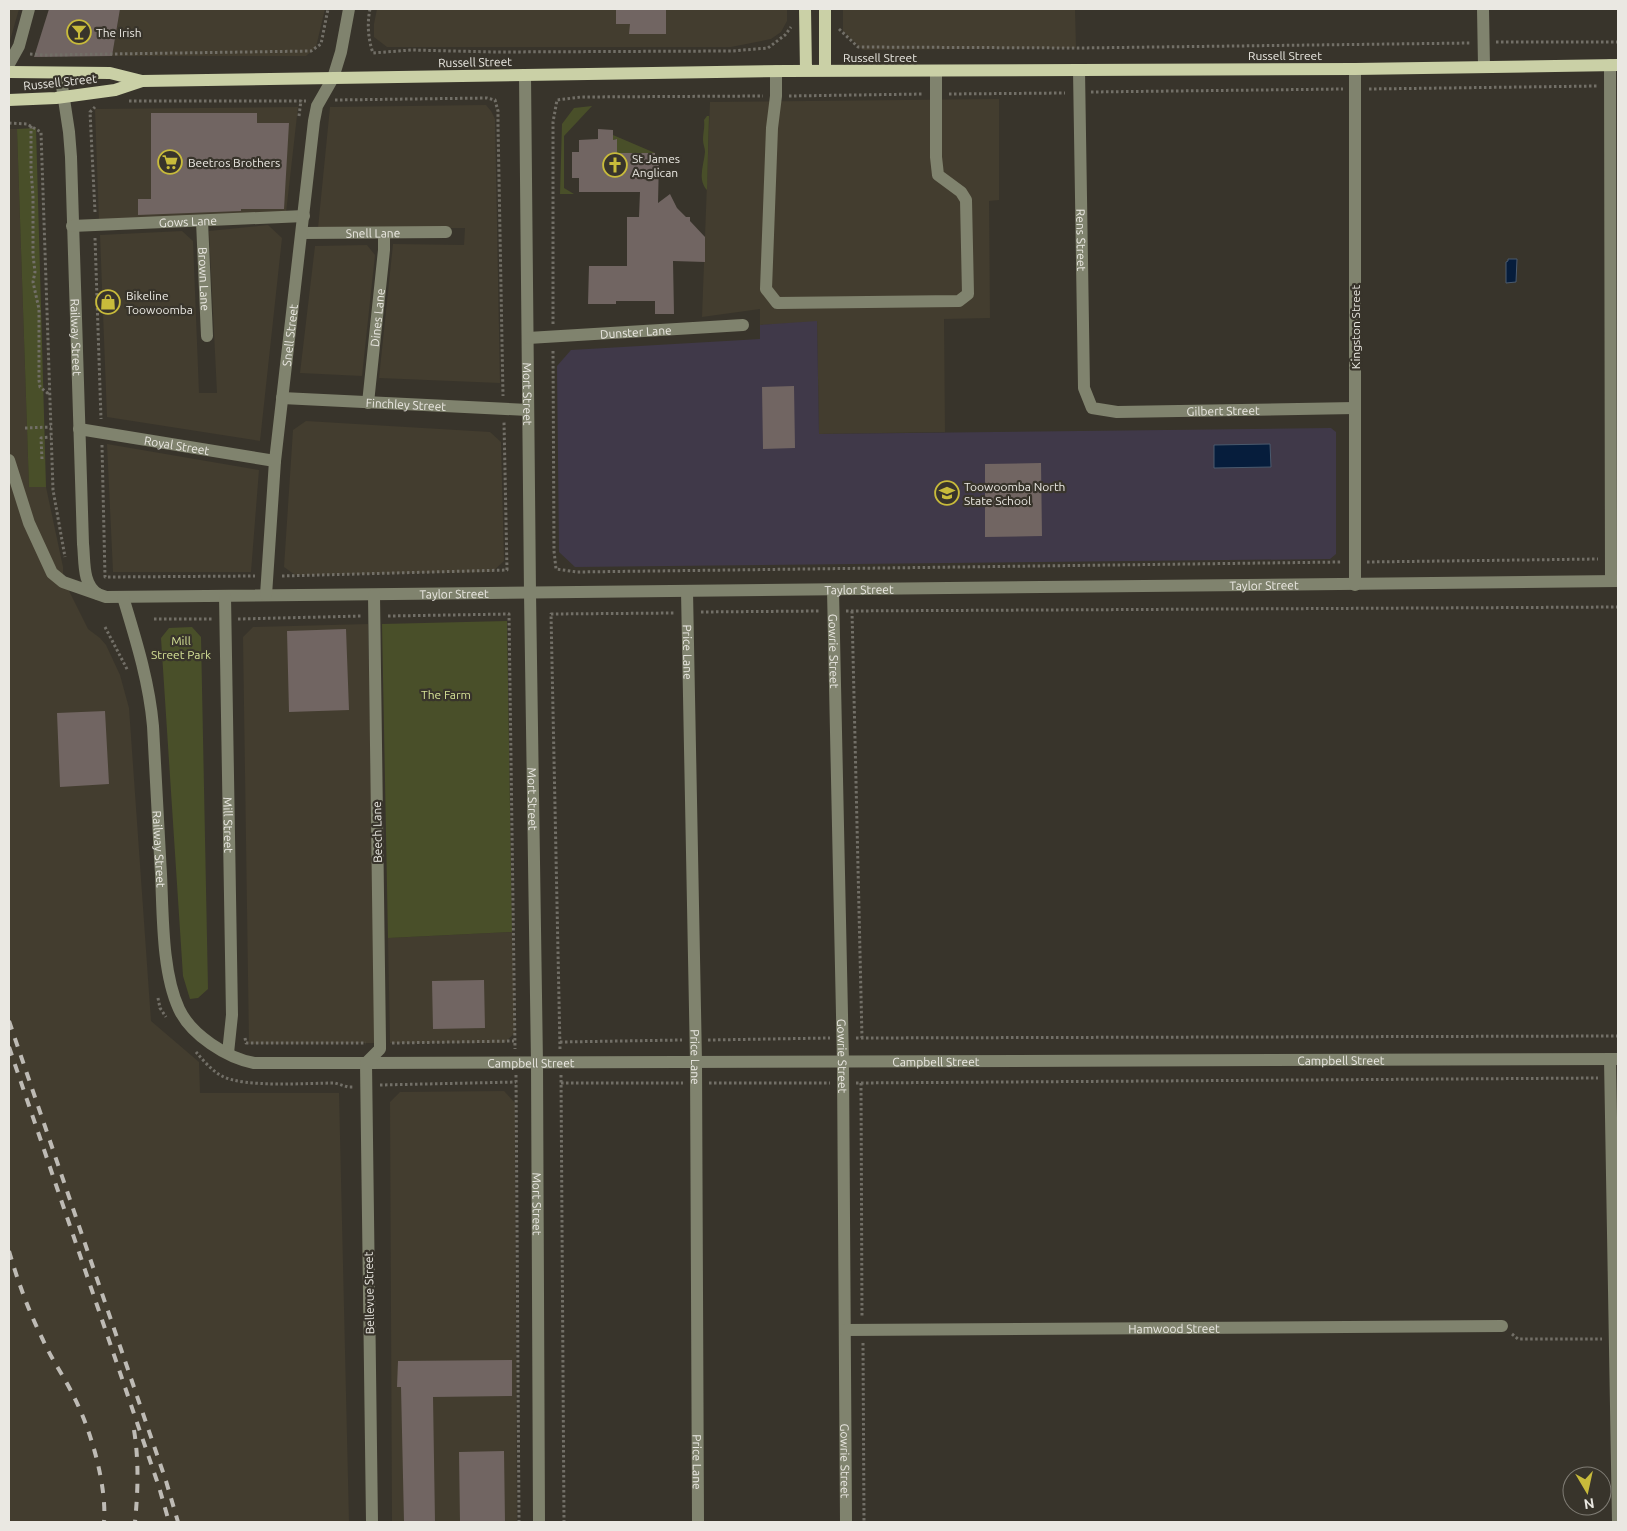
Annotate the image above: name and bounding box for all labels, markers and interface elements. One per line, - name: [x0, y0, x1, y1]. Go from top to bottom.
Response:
- bar icon: The Irish: [66, 19, 92, 45]
- place label: The Irish: [96, 26, 142, 39]
- street label: Russell Street: [1248, 49, 1322, 62]
- street label: Russell Street: [843, 51, 917, 64]
- street label: Russell Street: [438, 55, 512, 69]
- street label: Russell Street: [23, 72, 98, 92]
- supermarket icon: Beetros Brothers: [157, 149, 183, 175]
- church icon: St James Anglican: [602, 152, 628, 178]
- place label: St James Anglican: [632, 152, 680, 179]
- place label: Beetros Brothers: [188, 156, 280, 169]
- street label: Rens Street: [1075, 209, 1089, 272]
- street label: Gows Lane: [159, 213, 217, 229]
- street label: Snell Lane: [346, 226, 400, 239]
- street label: Brown Lane: [197, 247, 212, 311]
- street label: Kingston Street: [1349, 285, 1362, 369]
- street label: Dines Lane: [367, 288, 386, 347]
- shop icon: Bikeline Toowoomba: [95, 289, 121, 315]
- place label: Bikeline Toowoomba: [126, 289, 193, 316]
- street label: Railway Street: [69, 298, 84, 376]
- street label: Snell Street: [279, 303, 299, 367]
- street label: Dunster Lane: [600, 323, 672, 340]
- street label: Mort Street: [521, 362, 535, 426]
- street label: Finchley Street: [365, 396, 447, 413]
- street label: Gilbert Street: [1186, 403, 1260, 417]
- street label: Royal Street: [143, 433, 211, 457]
- school or university icon: Toowoomba North State School: [934, 480, 960, 506]
- place label: Toowoomba North State School: [964, 480, 1065, 507]
- street label: Taylor Street: [1229, 578, 1299, 592]
- street label: Taylor Street: [824, 582, 894, 596]
- street label: Taylor Street: [419, 586, 489, 600]
- street label: Gowrie Street: [827, 614, 842, 689]
- street label: Price Lane: [681, 624, 695, 680]
- park label: Mill Street Park: [151, 634, 211, 661]
- park label: The Farm: [421, 688, 471, 701]
- street label: Mort Street: [526, 767, 540, 831]
- street label: Mill Street: [222, 797, 236, 853]
- street label: Beech Lane: [370, 801, 384, 863]
- street label: Railway Street: [151, 810, 168, 888]
- street label: Gowrie Street: [836, 1018, 850, 1094]
- street label: Price Lane: [689, 1029, 703, 1085]
- street label: Campbell Street: [1297, 1053, 1385, 1067]
- street label: Campbell Street: [892, 1055, 980, 1068]
- street label: Campbell Street: [487, 1056, 575, 1069]
- street label: Mort Street: [531, 1172, 544, 1236]
- street label: Bellevue Street: [362, 1251, 376, 1334]
- street label: Hamwood Street: [1128, 1321, 1220, 1335]
- street label: Gowrie Street: [839, 1424, 852, 1499]
- street label: Price Lane: [691, 1434, 704, 1490]
- north arrow: [1562, 1466, 1612, 1516]
- text: N: [1583, 1495, 1595, 1513]

